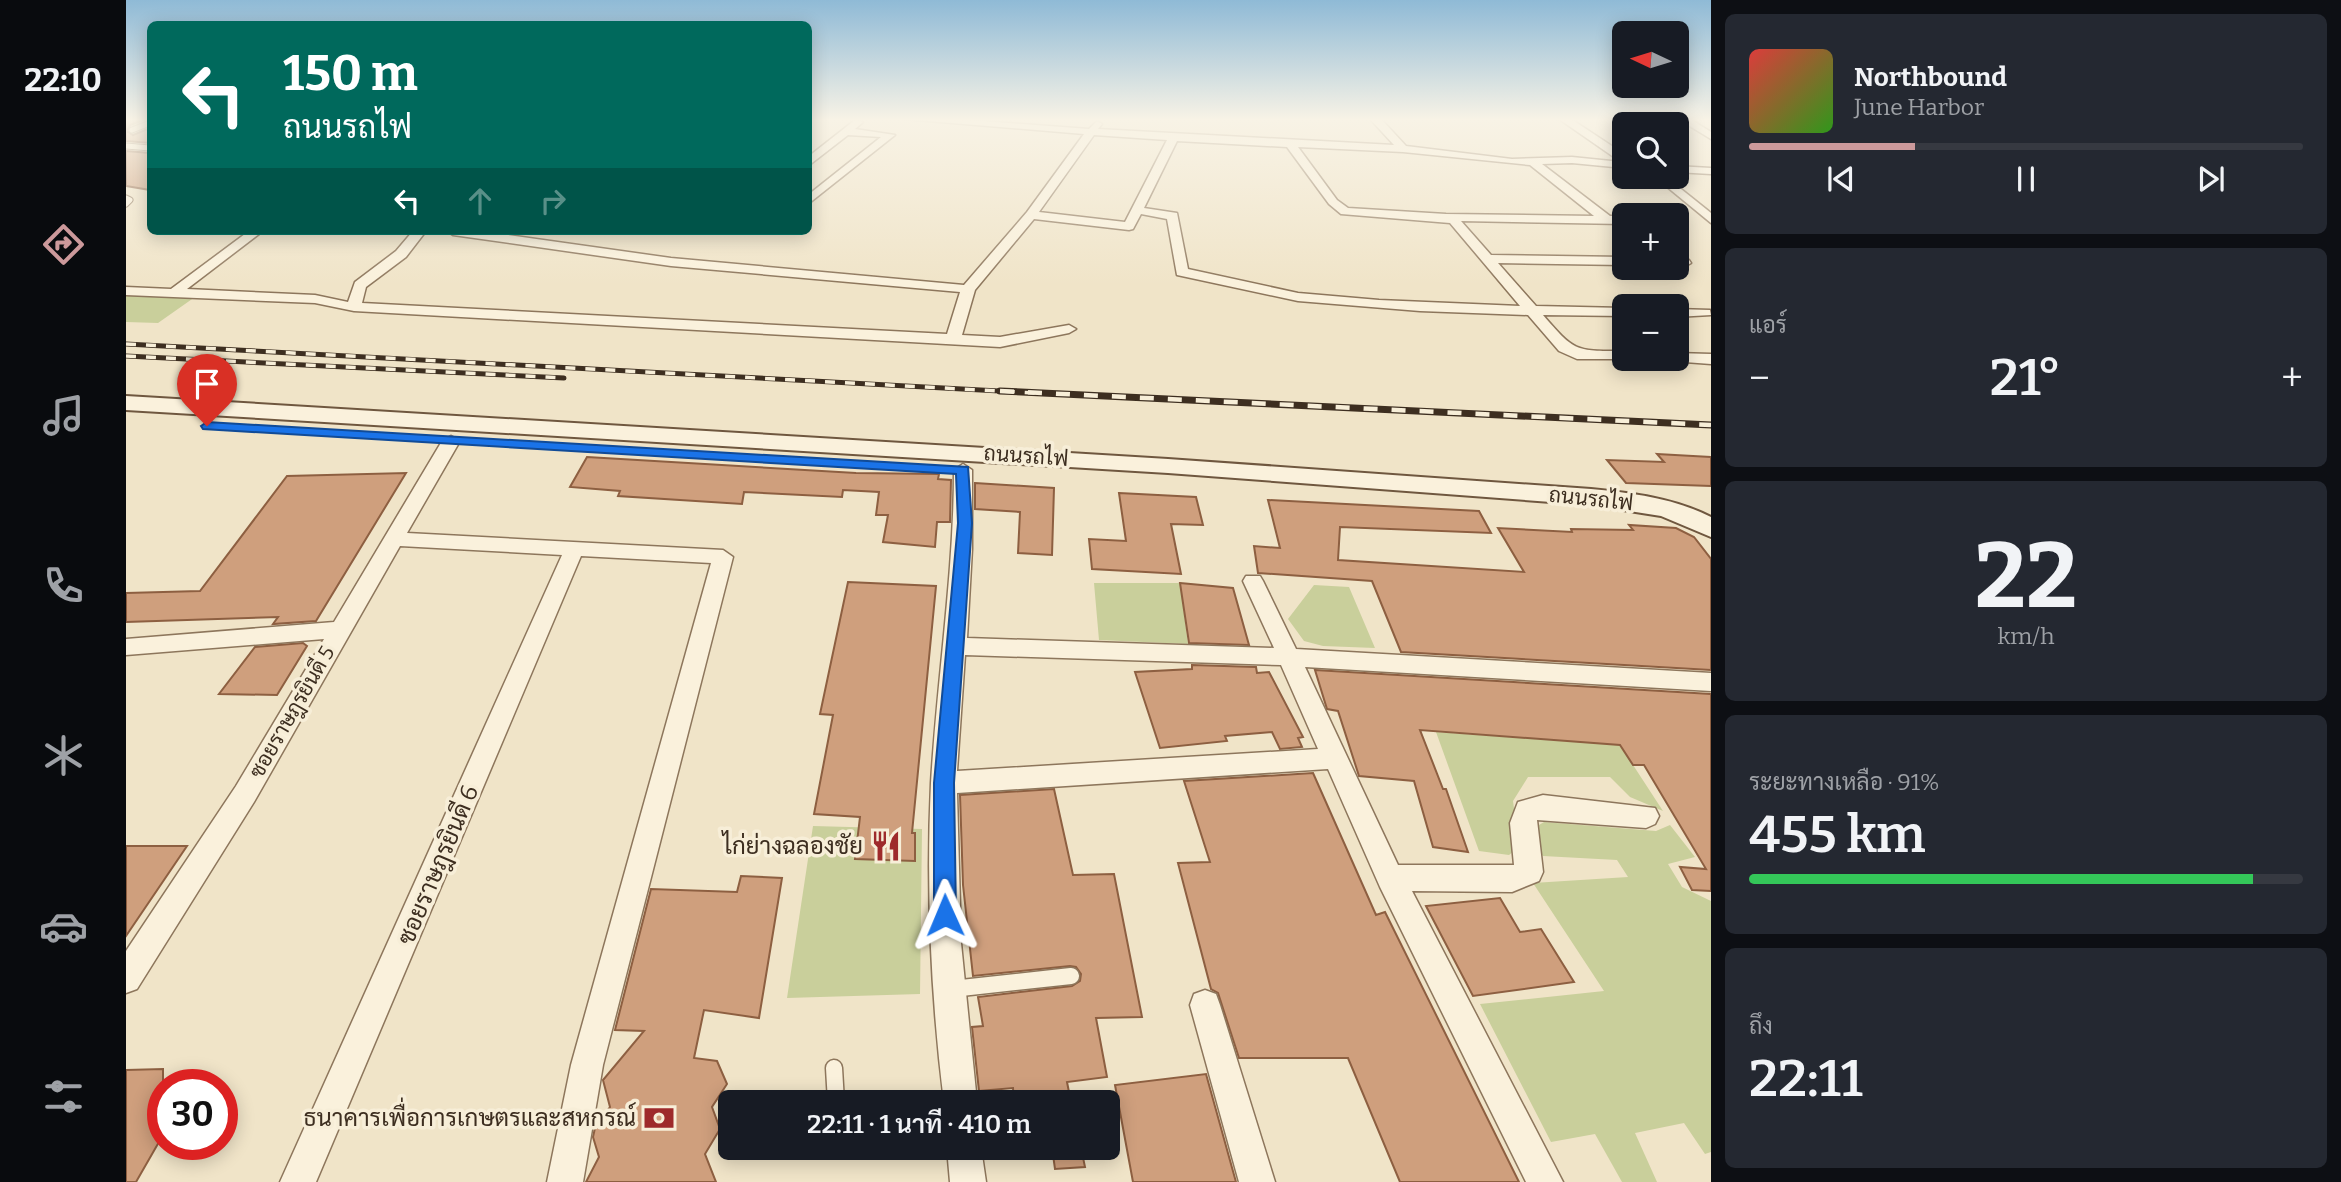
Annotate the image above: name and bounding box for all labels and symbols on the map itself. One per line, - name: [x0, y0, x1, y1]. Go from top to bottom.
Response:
- north arrow: [1612, 21, 1689, 98]
- pin: [177, 354, 237, 426]
- street label: ถนนรถไฟ: [983, 440, 1069, 472]
- street label: ถนนรถไฟ: [1548, 482, 1634, 516]
- street label: ซอยราษฎรยินดี 5: [244, 641, 341, 783]
- street label: ซอยราษฎรยินดี 6: [391, 781, 486, 950]
- restaurant icon: ไก่ย่างฉลองชัย: [869, 829, 903, 863]
- place label: ไก่ย่างฉลองชัย: [721, 830, 863, 860]
- position arrow: [908, 878, 982, 952]
- speed limit sign: 30: [147, 1069, 238, 1160]
- place label: ธนาคารเพื่อการเกษตรและสหกรณ์: [304, 1097, 636, 1132]
- bank icon: ธนาคารเพื่อการเกษตรและสหกรณ์: [642, 1101, 676, 1135]

